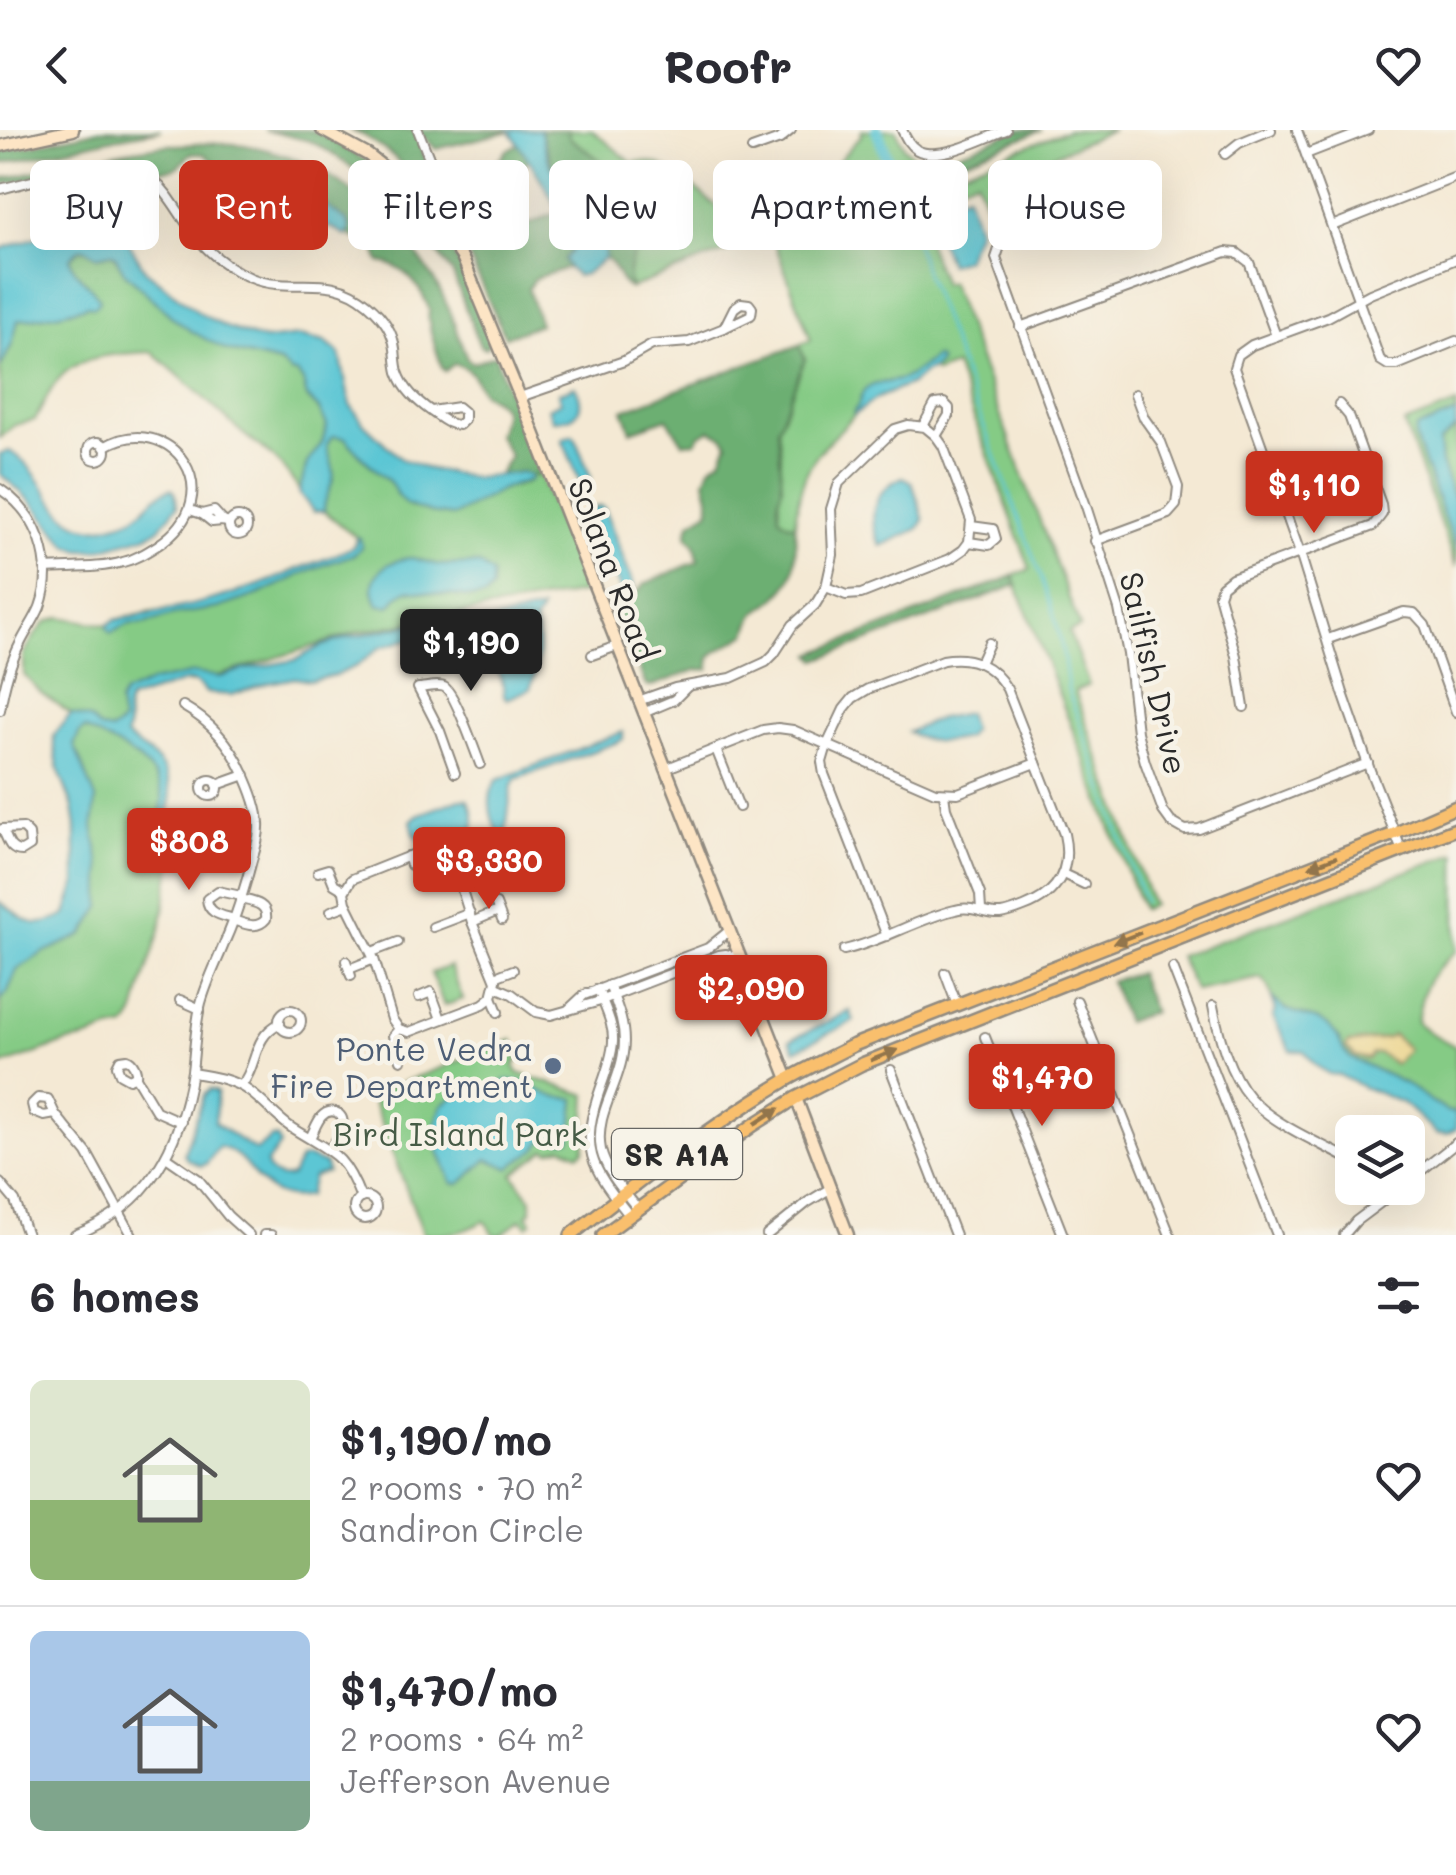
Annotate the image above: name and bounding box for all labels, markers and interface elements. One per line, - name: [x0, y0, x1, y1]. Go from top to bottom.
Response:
- text: Roofr: [664, 36, 792, 94]
- icon: back: [30, 38, 85, 93]
- icon: heart: [1371, 38, 1426, 93]
- chip: Buy: [30, 160, 159, 250]
- chip: Rent: [179, 160, 328, 250]
- chip: Filters: [348, 160, 529, 250]
- chip: New: [549, 160, 693, 250]
- chip: Apartment: [713, 160, 968, 250]
- chip: House: [988, 160, 1162, 250]
- pin: $1,110: [1233, 451, 1395, 536]
- text: $1,110: [1268, 462, 1360, 504]
- street label: Solana Road: [560, 472, 668, 666]
- street label: Sailfish Drive: [1111, 568, 1199, 778]
- pin: $1,190: [390, 609, 552, 694]
- text: $1,190: [422, 620, 520, 662]
- pin: $808: [130, 808, 248, 893]
- text: $808: [149, 819, 229, 861]
- pin: $3,330: [408, 827, 570, 912]
- text: $3,330: [435, 838, 543, 880]
- one-way arrow: [1308, 854, 1338, 870]
- one-way arrow: [1112, 931, 1142, 947]
- pin: $2,090: [670, 955, 832, 1040]
- text: $2,090: [697, 966, 805, 1008]
- place label: Ponte Vedra Fire Department: [270, 1027, 533, 1106]
- pin: $1,470: [961, 1044, 1123, 1129]
- one-way arrow: [869, 1047, 898, 1063]
- marker: Ponte Vedra Fire Department: [542, 1055, 564, 1077]
- text: $1,470: [991, 1055, 1093, 1097]
- one-way arrow: [754, 1108, 781, 1126]
- park label: Bird Island Park: [333, 1112, 587, 1154]
- map controls: [1335, 1115, 1425, 1205]
- button: layers: [1335, 1115, 1425, 1205]
- road number: SR A1A: [612, 1129, 742, 1179]
- text: 6 homes: [30, 1268, 200, 1323]
- icon: filters: [1371, 1268, 1426, 1323]
- text: $1,190/mo: [340, 1411, 552, 1466]
- icon: home: [110, 1420, 230, 1540]
- icon: heart: [1371, 1453, 1426, 1508]
- text: 2 rooms · 70 m²: [340, 1466, 583, 1508]
- text: Sandiron Circle: [340, 1508, 584, 1550]
- text: $1,470/mo: [340, 1662, 558, 1717]
- icon: home: [110, 1671, 230, 1791]
- icon: heart: [1371, 1704, 1426, 1759]
- text: 2 rooms · 64 m²: [340, 1717, 584, 1759]
- text: Jefferson Avenue: [340, 1759, 611, 1801]

